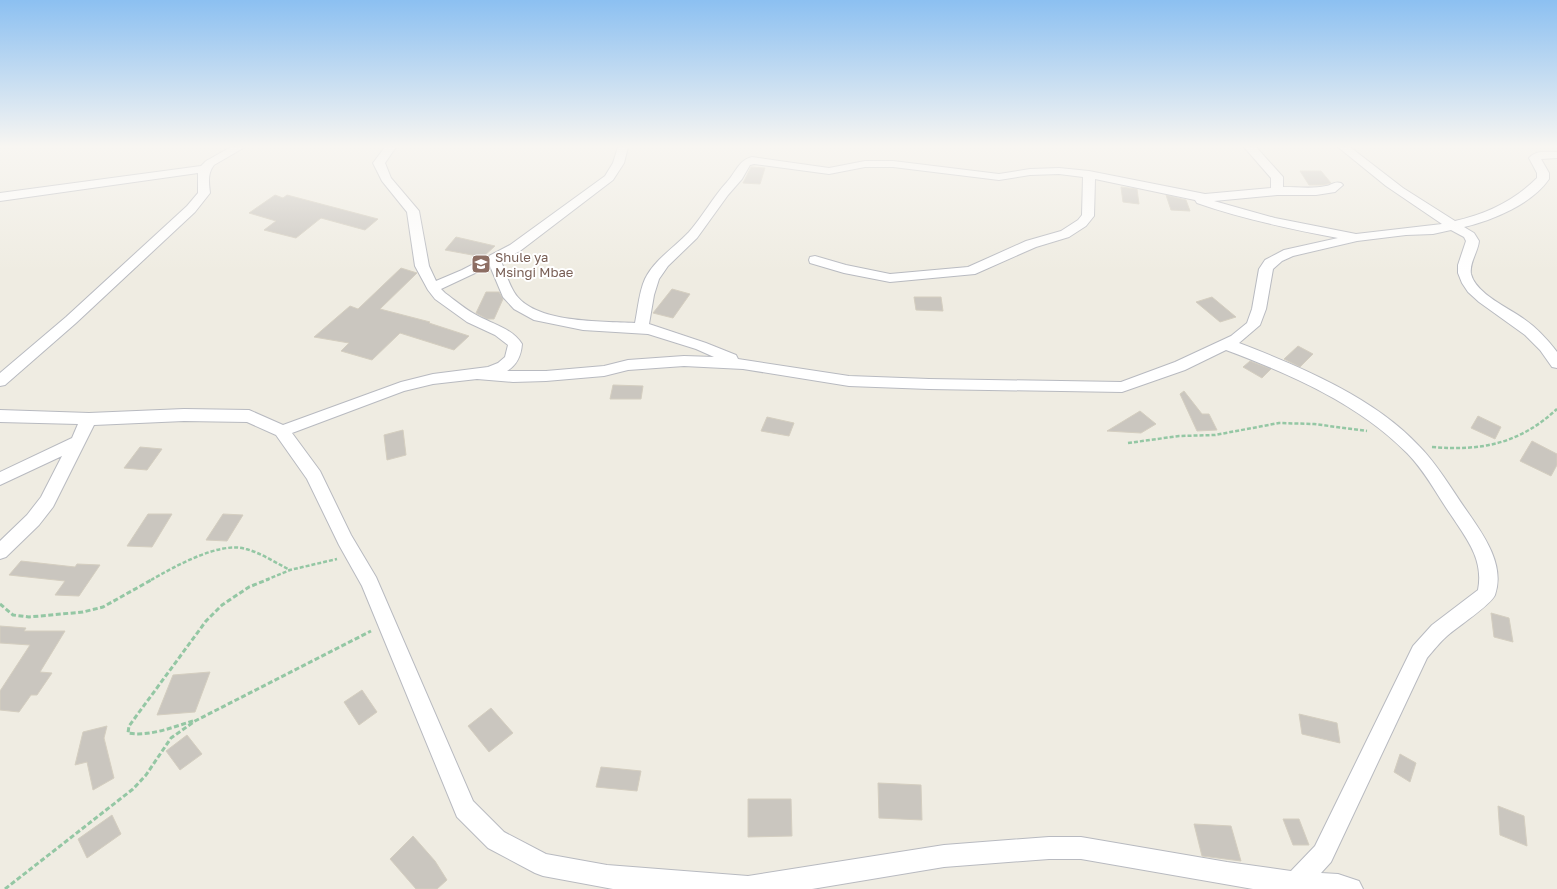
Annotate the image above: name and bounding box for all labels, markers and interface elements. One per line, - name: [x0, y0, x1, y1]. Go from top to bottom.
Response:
- place label: Shule ya Msingi Mbae: [495, 249, 573, 280]
- school or university icon: Shule ya Msingi Mbae: [470, 253, 492, 275]

